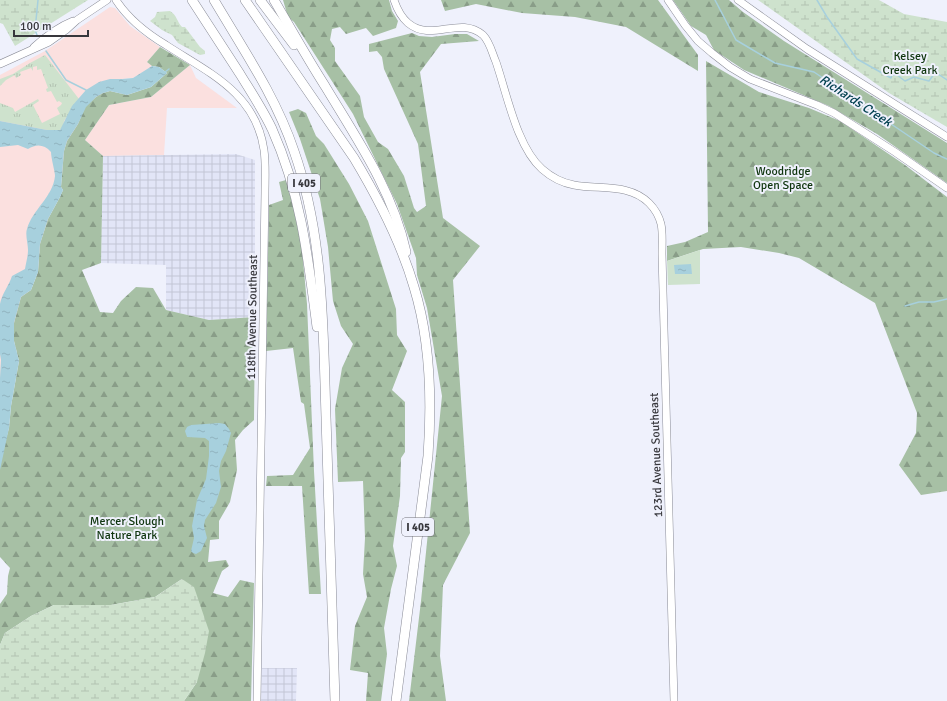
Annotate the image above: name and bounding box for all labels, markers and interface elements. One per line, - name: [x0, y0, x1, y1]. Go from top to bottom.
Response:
- scale bar: [14, 12, 88, 38]
- text: 100 m: [20, 19, 52, 34]
- park label: Kelsey Creek Park: [882, 49, 938, 78]
- water label: Richards Creek: [816, 71, 896, 131]
- park label: Woodridge Open Space: [753, 164, 813, 193]
- road number: I 405: [288, 174, 320, 192]
- street label: 118th Avenue Southeast: [244, 255, 261, 380]
- street label: 123rd Avenue Southeast: [647, 392, 666, 518]
- park label: Mercer Slough Nature Park: [90, 514, 164, 543]
- road number: I 405: [402, 518, 434, 536]

